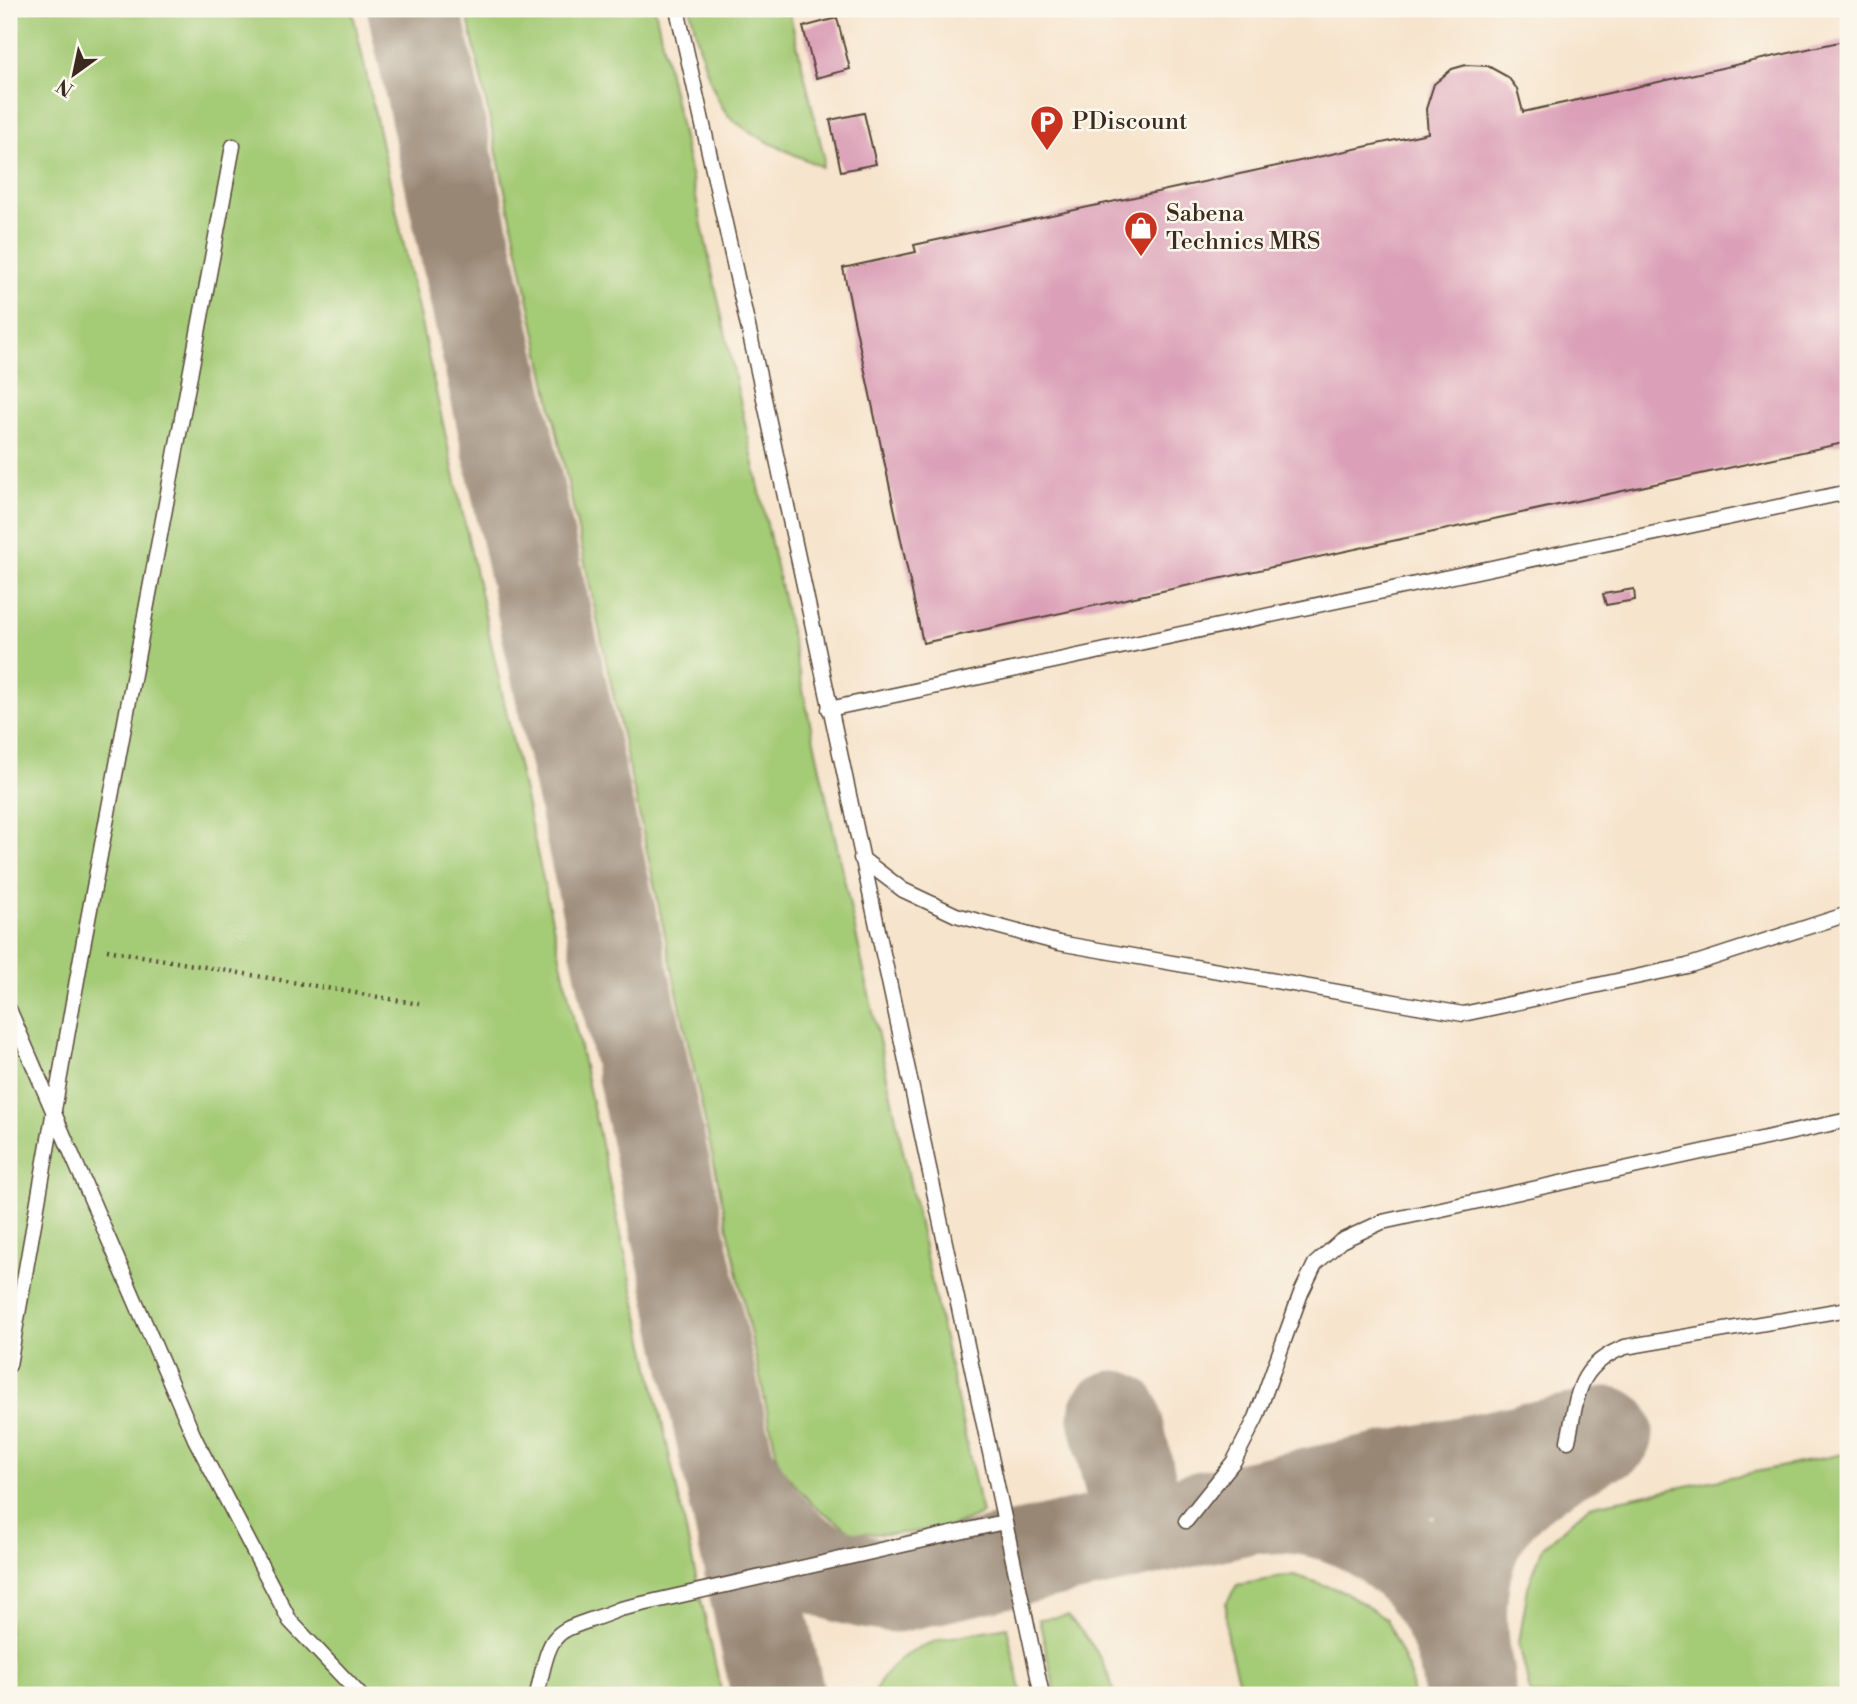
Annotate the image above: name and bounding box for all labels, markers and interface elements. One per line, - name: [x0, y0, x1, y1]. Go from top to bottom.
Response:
- north arrow: [38, 38, 108, 108]
- text: N: [52, 73, 78, 102]
- parking icon: PDiscount: [1028, 103, 1066, 152]
- place label: PDiscount: [1072, 107, 1188, 137]
- place label: Sabena Technics MRS: [1166, 199, 1320, 257]
- shop icon: Sabena Technics MRS: [1122, 209, 1160, 258]

